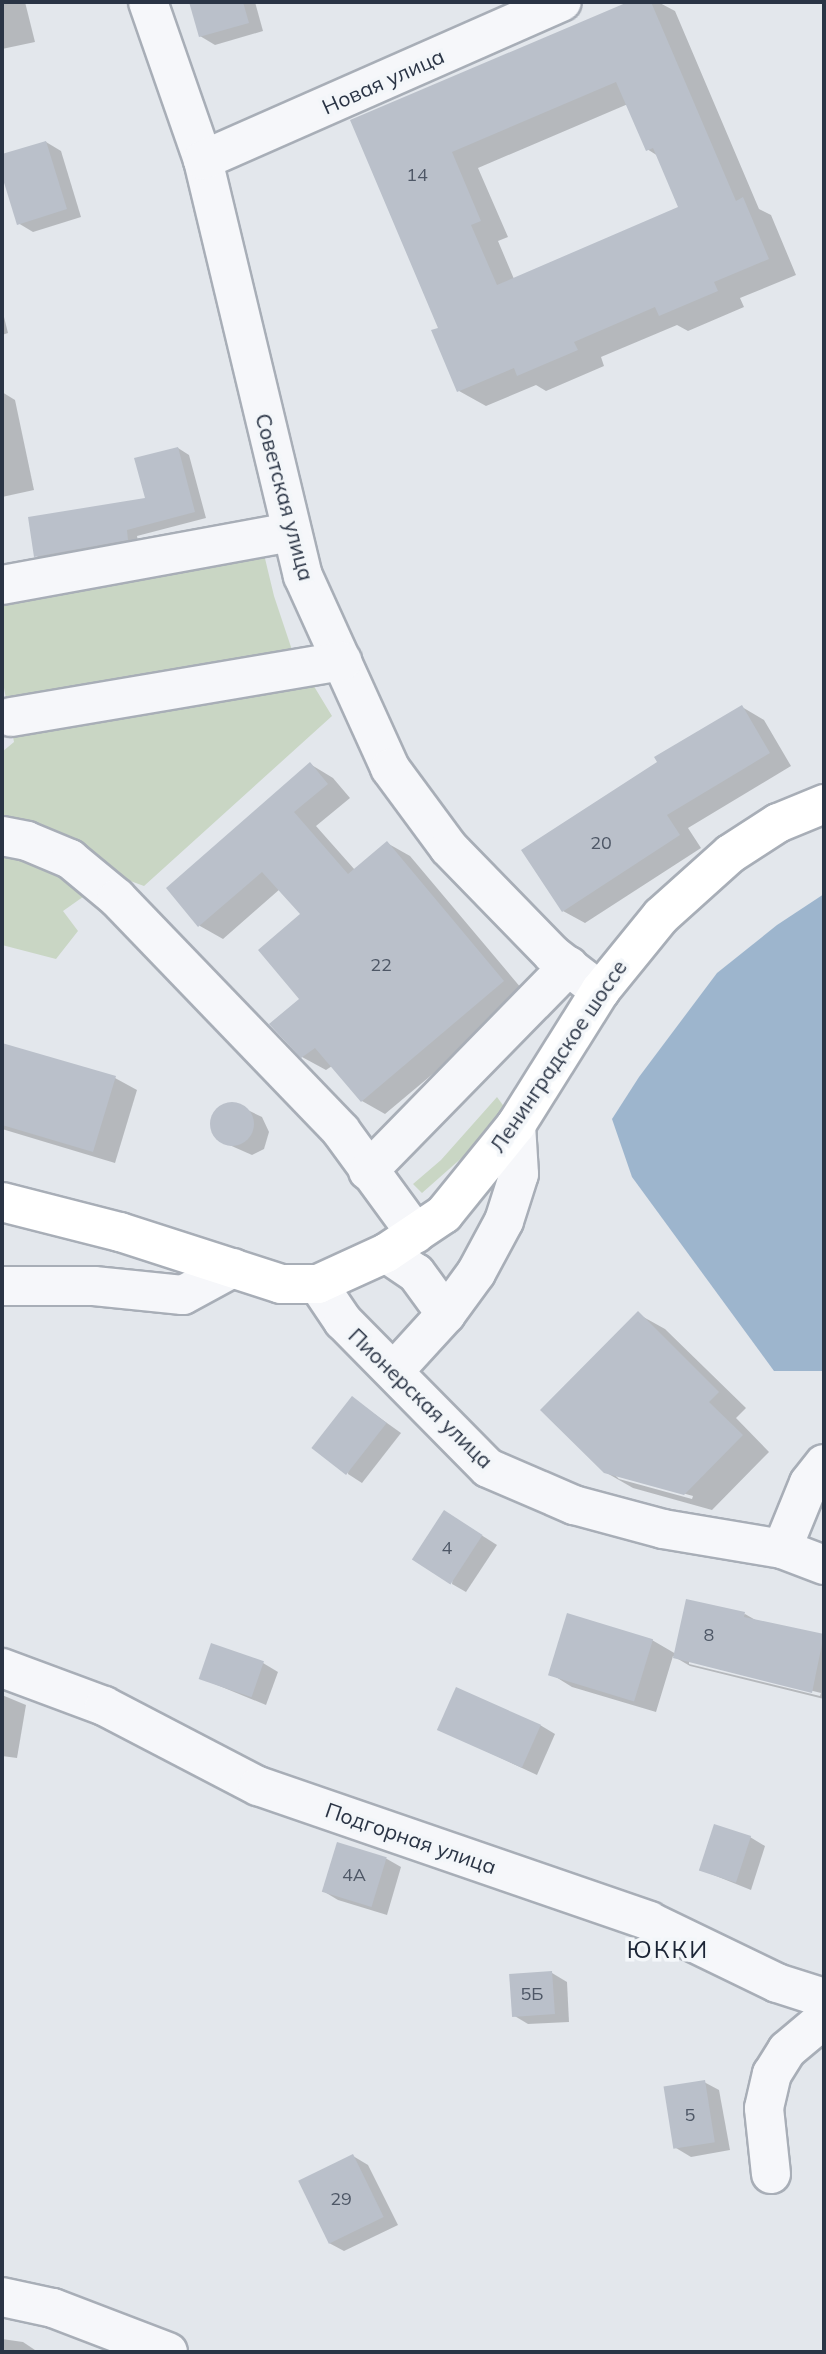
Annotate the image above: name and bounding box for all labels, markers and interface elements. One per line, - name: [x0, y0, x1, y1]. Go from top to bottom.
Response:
- street label: Новая улица: [318, 43, 448, 119]
- house number: 14: [406, 164, 428, 186]
- street label: Советская улица: [251, 411, 319, 583]
- house number: 20: [590, 832, 612, 854]
- house number: 22: [370, 954, 392, 976]
- street label: Ленинградское шоссе: [484, 955, 632, 1157]
- street label: Пионерская улица: [344, 1323, 498, 1473]
- house number: 4: [442, 1537, 452, 1559]
- house number: 8: [704, 1624, 714, 1646]
- street label: Подгорная улица: [322, 1797, 500, 1879]
- house number: 4А: [342, 1864, 366, 1886]
- district label: ЮККИ: [627, 1936, 709, 1964]
- house number: 5Б: [521, 1983, 543, 2005]
- house number: 5: [685, 2104, 695, 2126]
- house number: 29: [330, 2188, 352, 2210]

